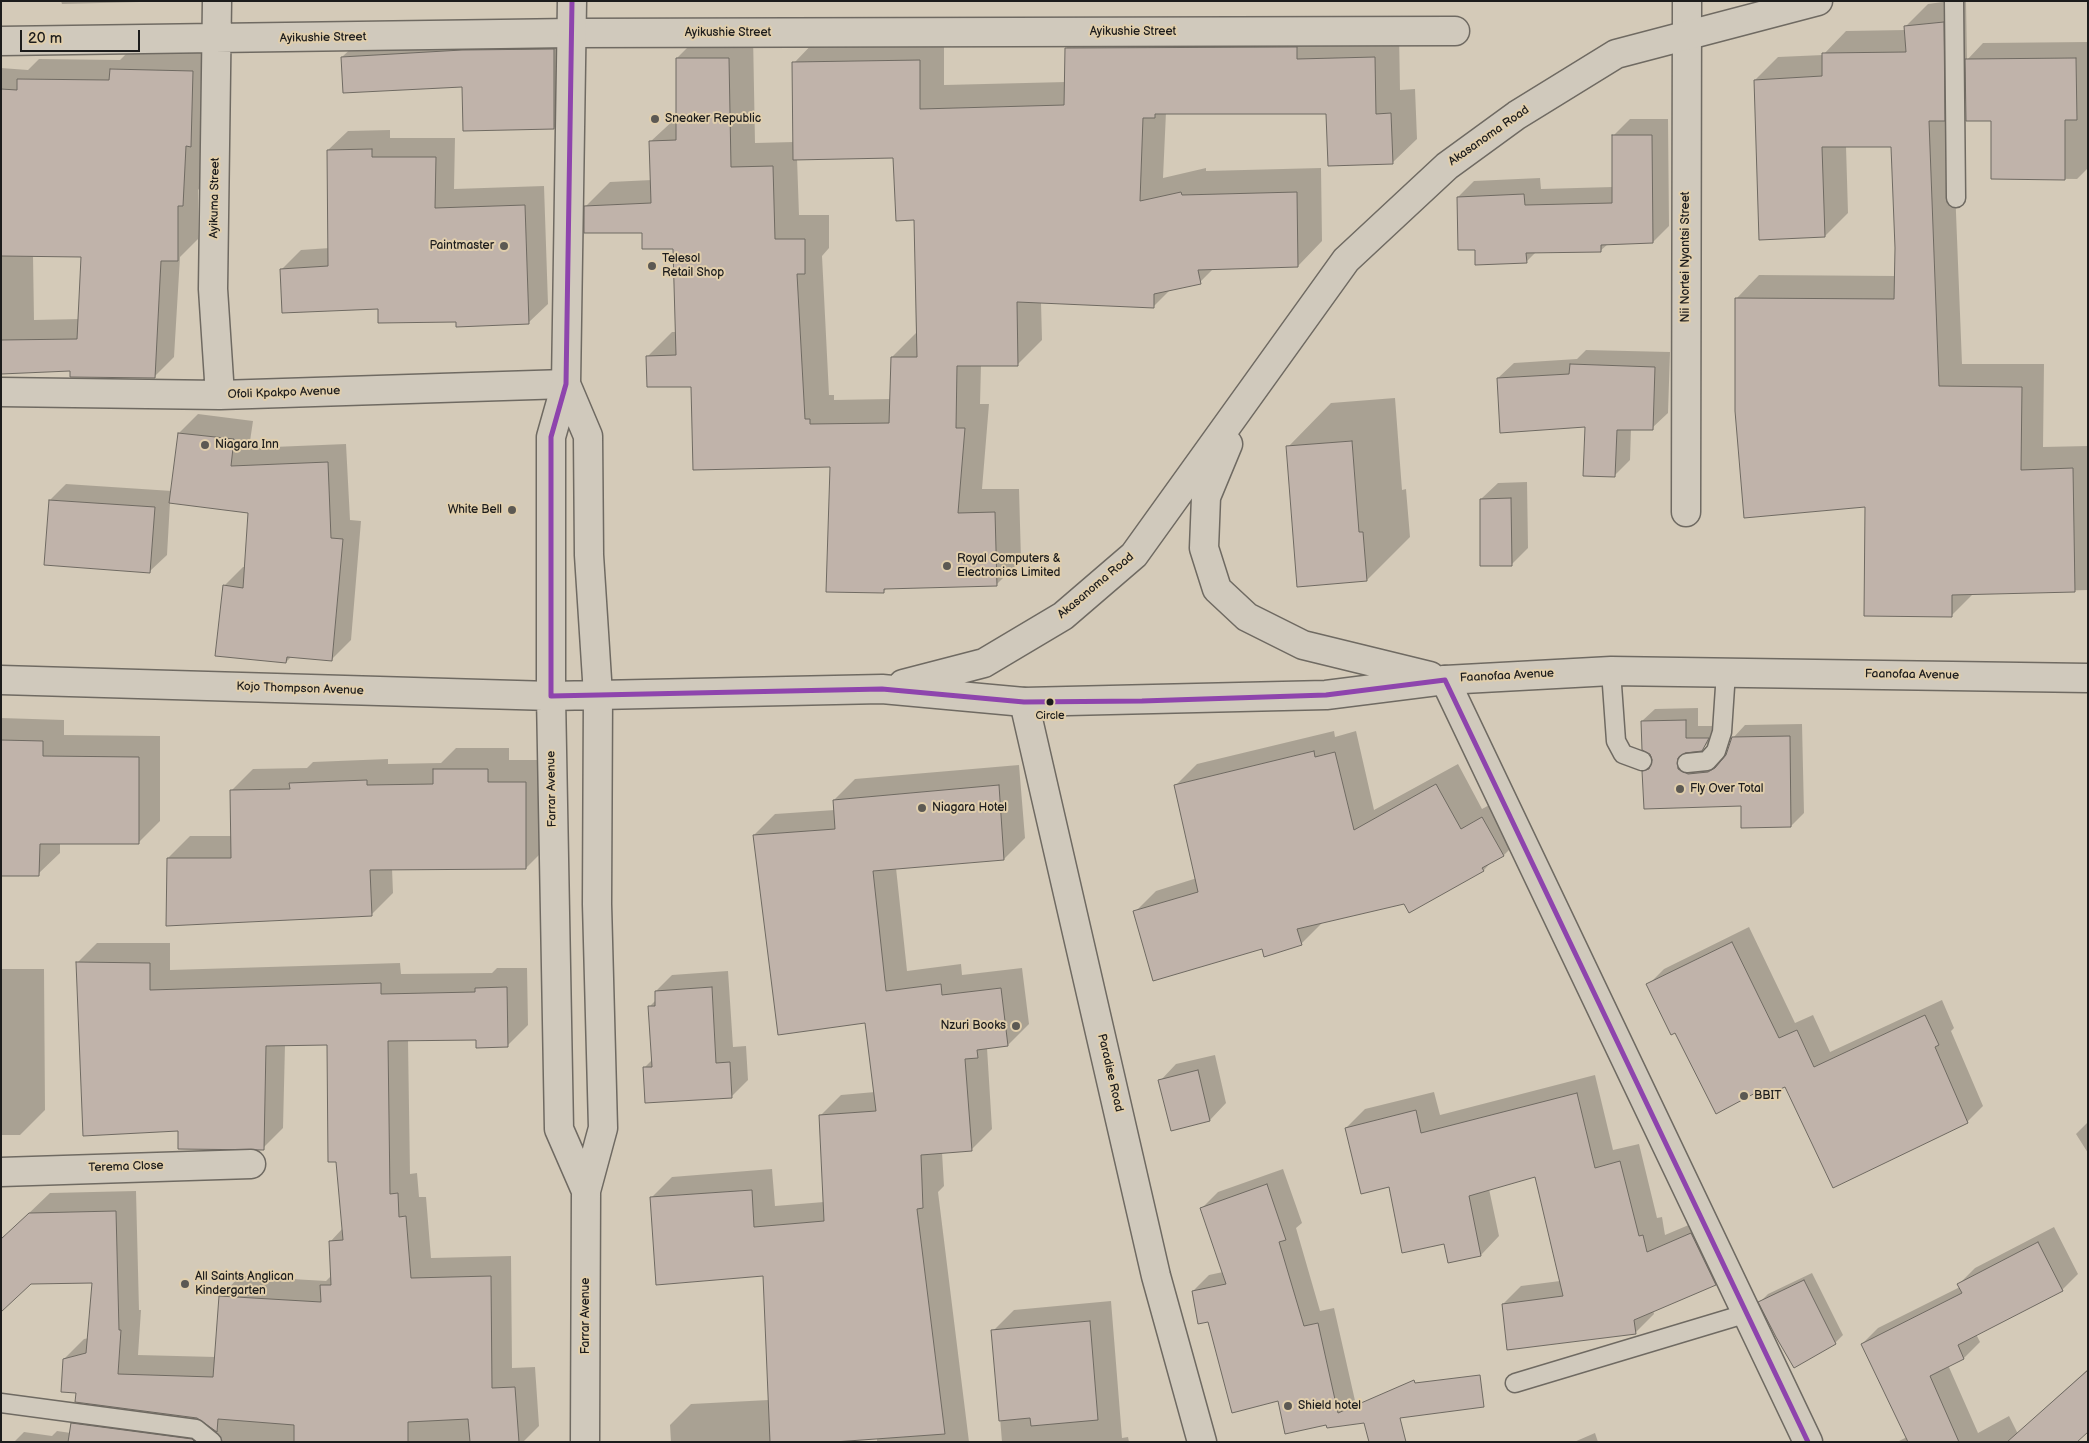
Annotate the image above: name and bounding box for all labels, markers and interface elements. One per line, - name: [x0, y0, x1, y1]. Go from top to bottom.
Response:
- scale bar: [22, 20, 142, 52]
- street label: Ayikushie Street: [1090, 25, 1176, 39]
- street label: Ayikushie Street: [685, 26, 771, 40]
- text: 20 m: [28, 29, 62, 48]
- street label: Ayikushie Street: [280, 30, 366, 46]
- street label: Akasanoma Road: [1446, 103, 1532, 169]
- place label: Sneaker Republic: [665, 112, 761, 126]
- marker: Sneaker Republic: [649, 113, 661, 125]
- street label: Ayikuma Street: [207, 157, 223, 239]
- street label: Nii Nortei Nyantsi Street: [1679, 192, 1693, 322]
- place label: Paintmaster: [429, 239, 494, 253]
- marker: Paintmaster: [498, 240, 510, 252]
- place label: Telesol Retail Shop: [662, 252, 724, 280]
- marker: Telesol Retail Shop: [646, 260, 658, 272]
- street label: Ofoli Kpakpo Avenue: [227, 384, 341, 402]
- place label: Niagara Inn: [215, 438, 279, 452]
- marker: Niagara Inn: [199, 439, 211, 451]
- place label: White Bell: [448, 503, 502, 517]
- marker: White Bell: [506, 504, 518, 516]
- street label: Akasanoma Road: [1055, 550, 1137, 622]
- place label: Royal Computers & Electronics Limited: [957, 552, 1061, 580]
- marker: Royal Computers & Electronics Limited: [941, 560, 953, 572]
- street label: Faanofaa Avenue: [1460, 666, 1554, 686]
- street label: Faanofaa Avenue: [1865, 667, 1959, 683]
- street label: Kojo Thompson Avenue: [236, 680, 364, 698]
- marker: Circle: [1045, 697, 1055, 707]
- place label: Circle: [1036, 709, 1064, 723]
- street label: Farrar Avenue: [544, 751, 560, 827]
- place label: Fly Over Total: [1690, 782, 1763, 796]
- marker: Fly Over Total: [1674, 783, 1686, 795]
- place label: Niagara Hotel: [932, 801, 1007, 815]
- marker: Niagara Hotel: [916, 802, 928, 814]
- place label: Nzuri Books: [941, 1019, 1006, 1033]
- marker: Nzuri Books: [1010, 1020, 1022, 1032]
- street label: Paradise Road: [1094, 1033, 1126, 1113]
- place label: BBIT: [1754, 1089, 1781, 1103]
- marker: BBIT: [1738, 1090, 1750, 1102]
- street label: Terema Close: [88, 1158, 164, 1176]
- place label: All Saints Anglican Kindergarten: [195, 1270, 294, 1298]
- marker: All Saints Anglican Kindergarten: [179, 1278, 191, 1290]
- street label: Farrar Avenue: [579, 1278, 593, 1354]
- place label: Shield hotel: [1298, 1399, 1361, 1413]
- marker: Shield hotel: [1282, 1400, 1294, 1412]

